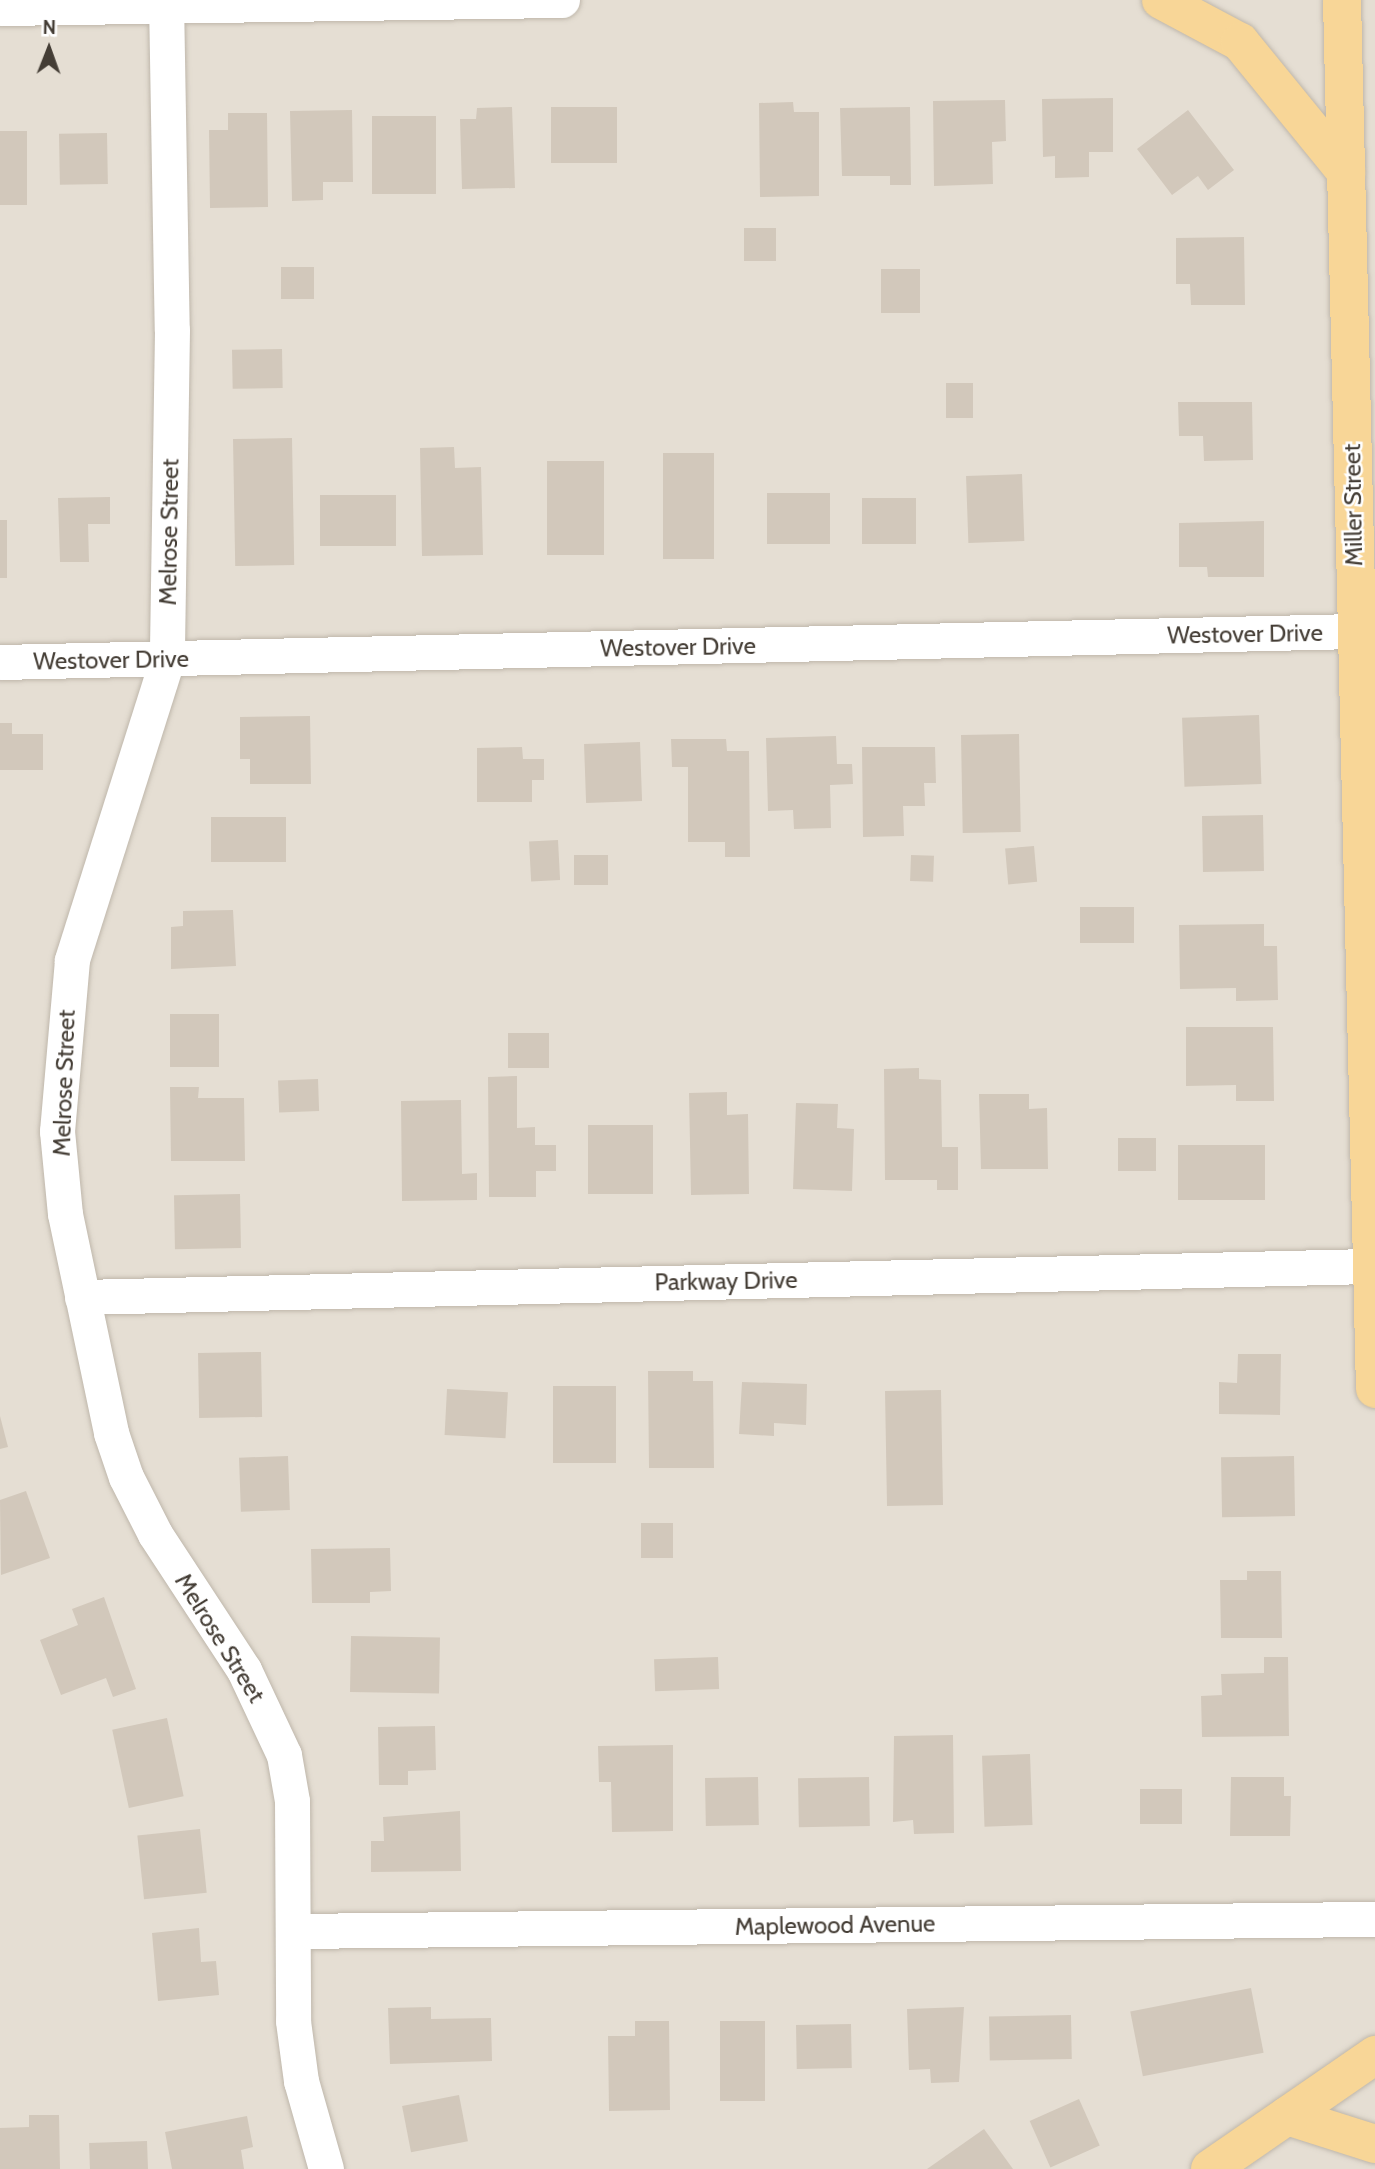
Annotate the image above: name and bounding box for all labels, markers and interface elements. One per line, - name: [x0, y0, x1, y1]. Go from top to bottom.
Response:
- north arrow: [14, 14, 84, 84]
- text: N: [42, 16, 56, 39]
- street label: Miller Street: [1338, 444, 1368, 566]
- street label: Melrose Street: [153, 458, 185, 606]
- street label: Westover Drive: [1167, 618, 1323, 650]
- street label: Westover Drive: [600, 631, 756, 663]
- street label: Westover Drive: [33, 644, 189, 676]
- street label: Melrose Street: [47, 1009, 81, 1157]
- street label: Parkway Drive: [654, 1265, 798, 1297]
- street label: Melrose Street: [169, 1568, 271, 1708]
- street label: Maplewood Avenue: [734, 1909, 936, 1941]

